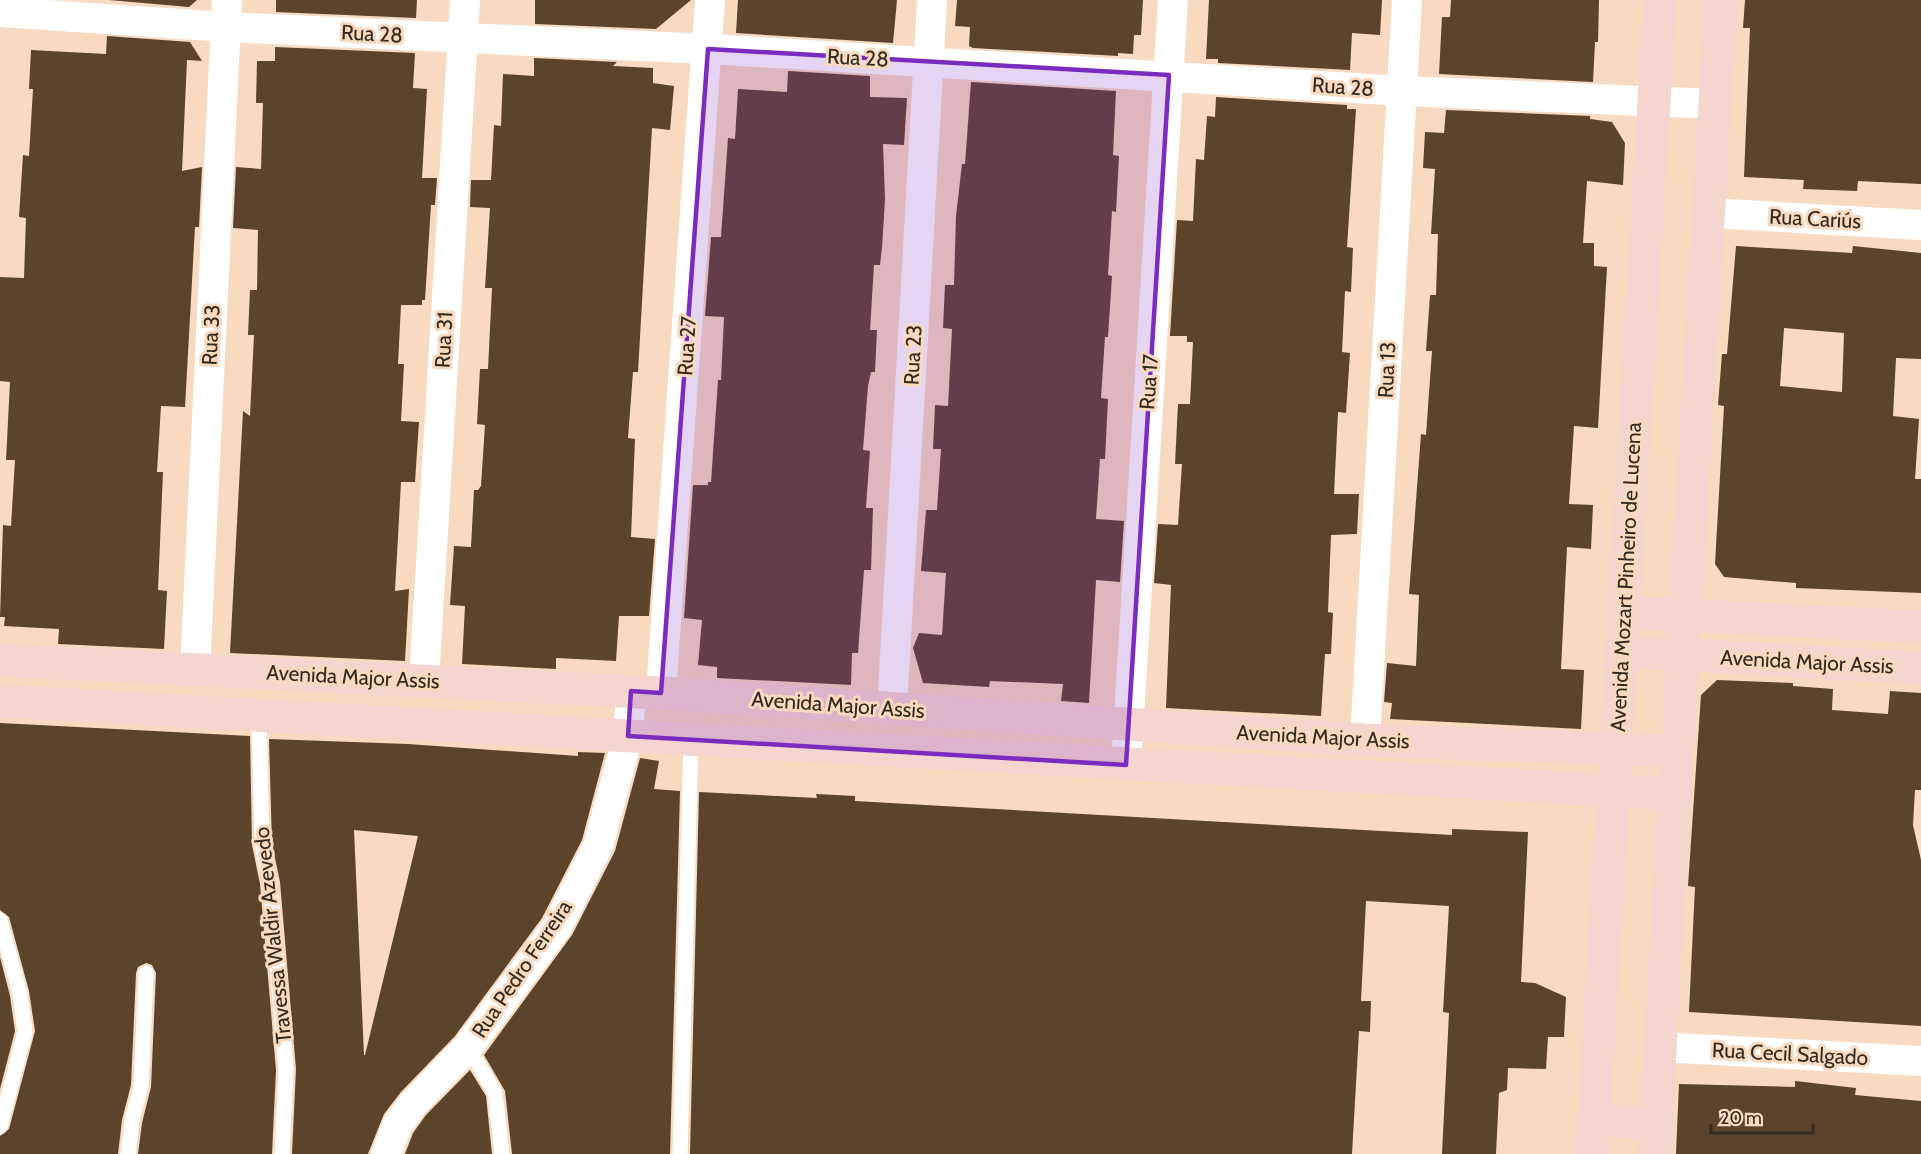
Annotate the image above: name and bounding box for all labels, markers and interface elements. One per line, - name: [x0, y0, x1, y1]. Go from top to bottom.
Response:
- street label: Rua 28: [340, 19, 404, 48]
- street label: Rua 28: [826, 43, 890, 72]
- street label: Rua 28: [1311, 72, 1375, 101]
- street label: Rua Cariús: [1768, 204, 1862, 233]
- street label: Rua 33: [196, 304, 225, 366]
- street label: Rua 31: [430, 311, 457, 369]
- street label: Rua 27: [672, 315, 701, 377]
- street label: Rua 23: [898, 324, 927, 386]
- street label: Rua 13: [1373, 341, 1400, 399]
- street label: Rua 17: [1134, 353, 1163, 411]
- street label: Avenida Mozart Pinheiro de Lucena: [1605, 421, 1646, 732]
- street label: Avenida Major Assis: [1720, 644, 1895, 680]
- street label: Avenida Major Assis: [266, 659, 441, 695]
- street label: Avenida Major Assis: [751, 686, 926, 724]
- street label: Avenida Major Assis: [1236, 719, 1411, 755]
- street label: Travessa Waldir Azevedo: [249, 826, 296, 1044]
- street label: Rua Pedro Ferreira: [466, 895, 577, 1042]
- street label: Rua Cecil Salgado: [1711, 1037, 1869, 1070]
- scale bar: [1711, 1097, 1813, 1135]
- text: 20 m: [1720, 1107, 1762, 1129]

